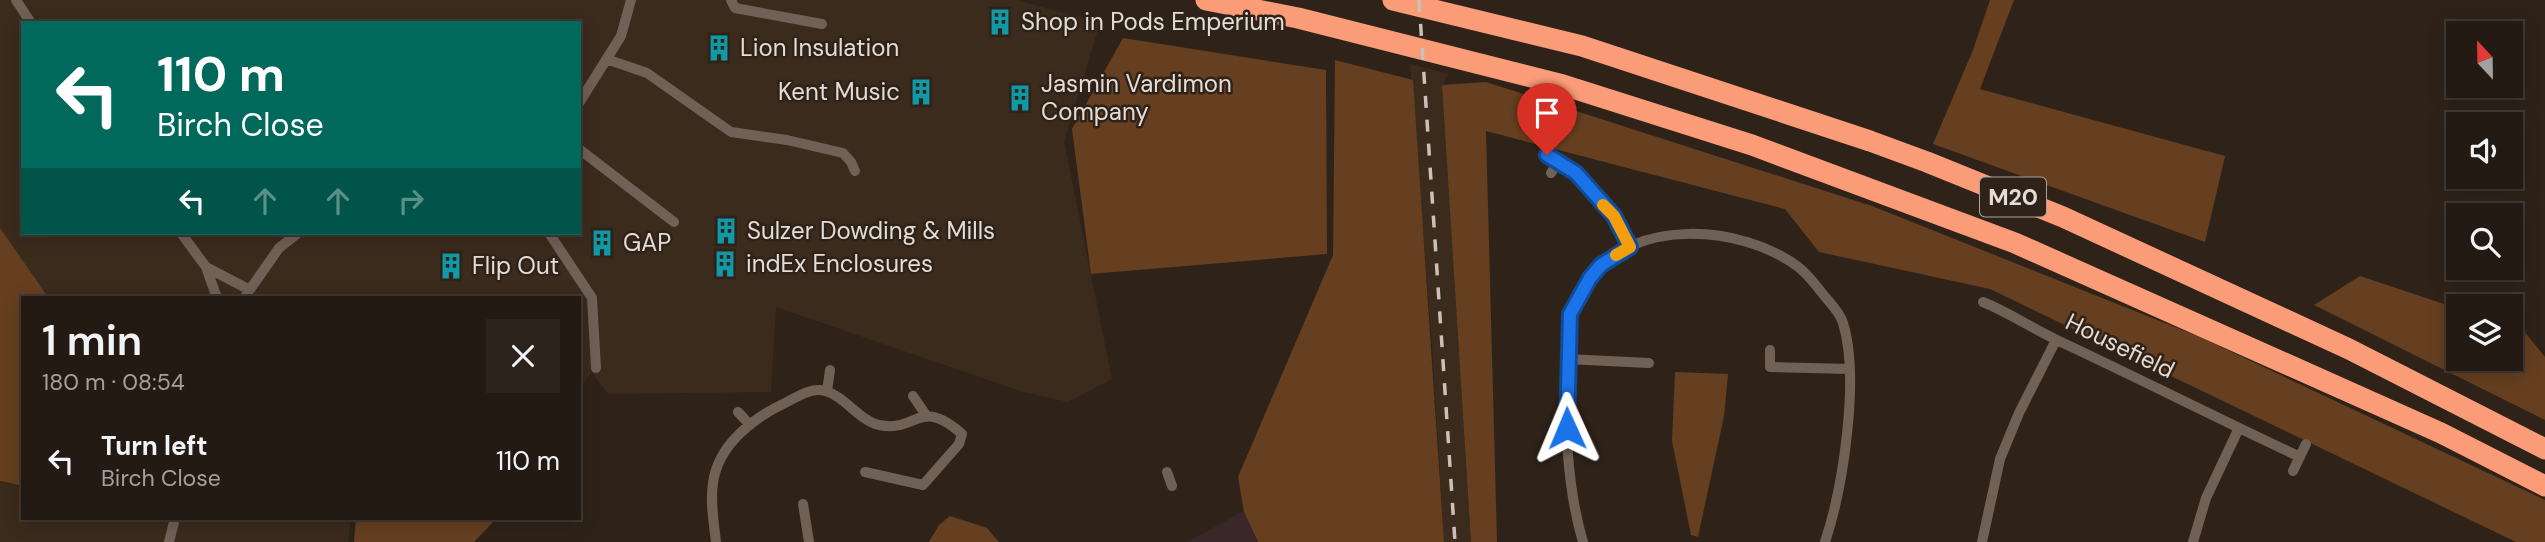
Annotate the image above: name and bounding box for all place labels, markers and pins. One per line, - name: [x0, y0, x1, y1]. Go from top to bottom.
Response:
- place label: Shop in Pods Emperium: [1021, 6, 1285, 37]
- building icon: Shop in Pods Emperium: [985, 7, 1015, 37]
- place label: Lion Insulation: [740, 32, 899, 63]
- building icon: Lion Insulation: [704, 33, 734, 63]
- place label: Jasmin Vardimon Company: [1041, 68, 1232, 127]
- place label: Kent Music: [778, 76, 900, 107]
- building icon: Kent Music: [906, 77, 936, 107]
- building icon: Jasmin Vardimon Company: [1005, 83, 1035, 113]
- pin: [1517, 83, 1577, 155]
- place label: Sulzer Dowding & Mills: [747, 215, 995, 246]
- building icon: Sulzer Dowding & Mills: [711, 216, 741, 246]
- place label: GAP: [623, 227, 671, 258]
- building icon: GAP: [587, 228, 617, 258]
- place label: indEx Enclosures: [746, 248, 933, 279]
- building icon: indEx Enclosures: [710, 249, 740, 279]
- place label: Flip Out: [472, 250, 559, 281]
- building icon: Flip Out: [436, 251, 466, 281]

